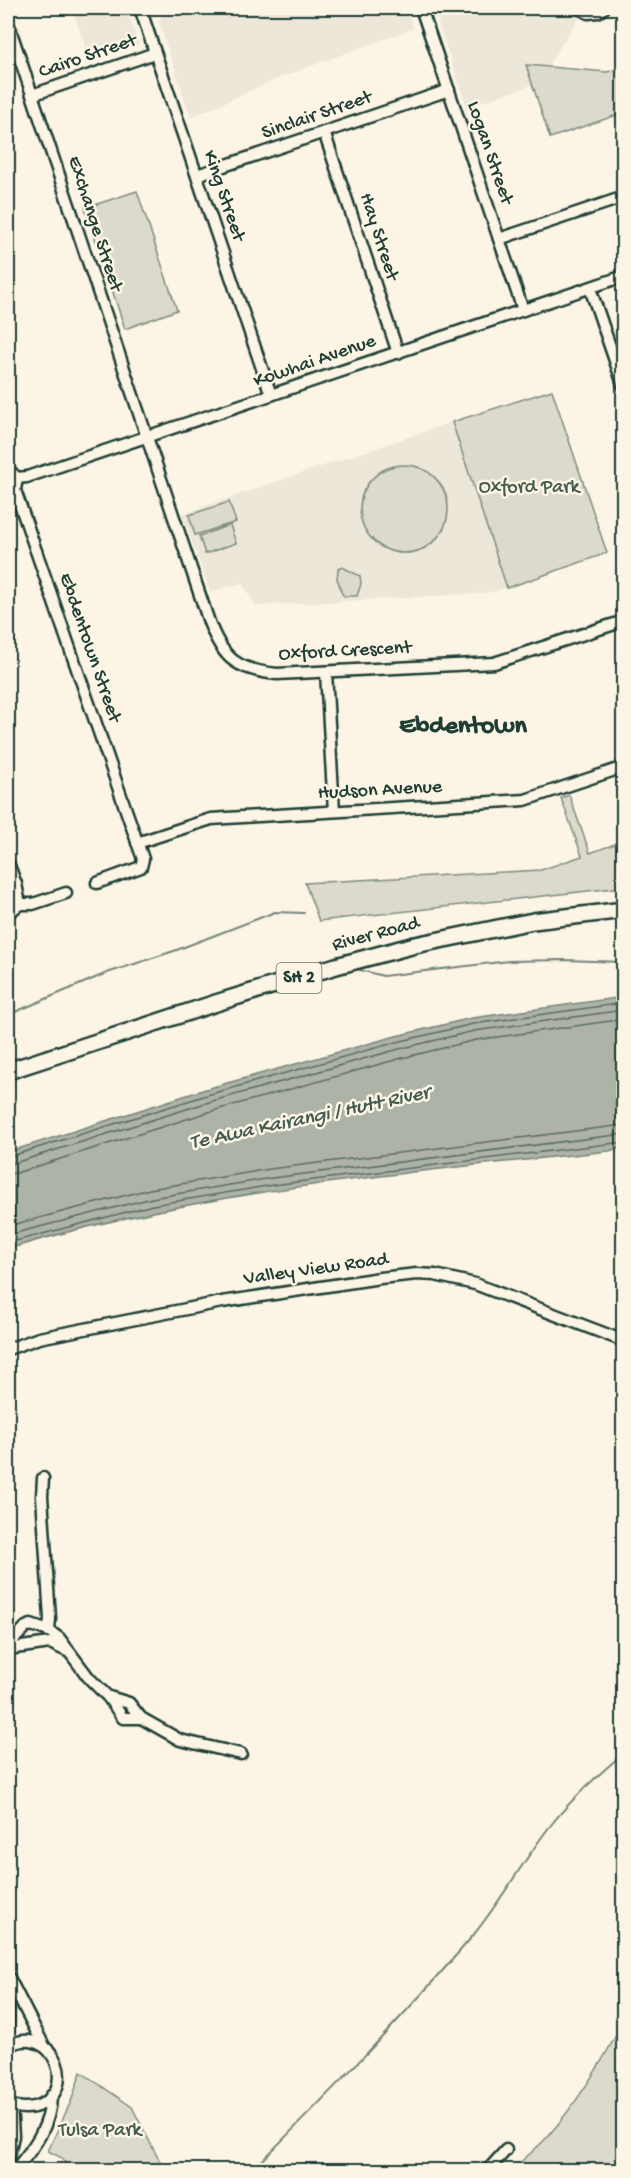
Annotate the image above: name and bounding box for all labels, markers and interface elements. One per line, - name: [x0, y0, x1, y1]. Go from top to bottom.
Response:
- street label: Cairo Street: [36, 29, 142, 84]
- street label: Sinclair Street: [259, 86, 377, 146]
- street label: Logan Street: [461, 98, 518, 209]
- street label: King Street: [197, 148, 250, 246]
- street label: Exchange Street: [61, 153, 127, 296]
- street label: Hay Street: [353, 190, 403, 285]
- street label: Kowhai Avenue: [251, 330, 380, 394]
- park label: Oxford Park: [479, 477, 581, 500]
- street label: Ebdentown Street: [53, 570, 126, 727]
- street label: Oxford Crescent: [278, 637, 414, 667]
- district label: Ebdentown: [399, 712, 527, 743]
- street label: Hudson Avenue: [317, 776, 444, 806]
- street label: River Road: [330, 912, 424, 958]
- road number: SH 2: [276, 963, 322, 993]
- water label: Te Awa Kairangi / Hutt River: [188, 1080, 437, 1157]
- street label: Valley View Road: [241, 1248, 392, 1292]
- park label: Tulsa Park: [58, 2120, 143, 2143]

